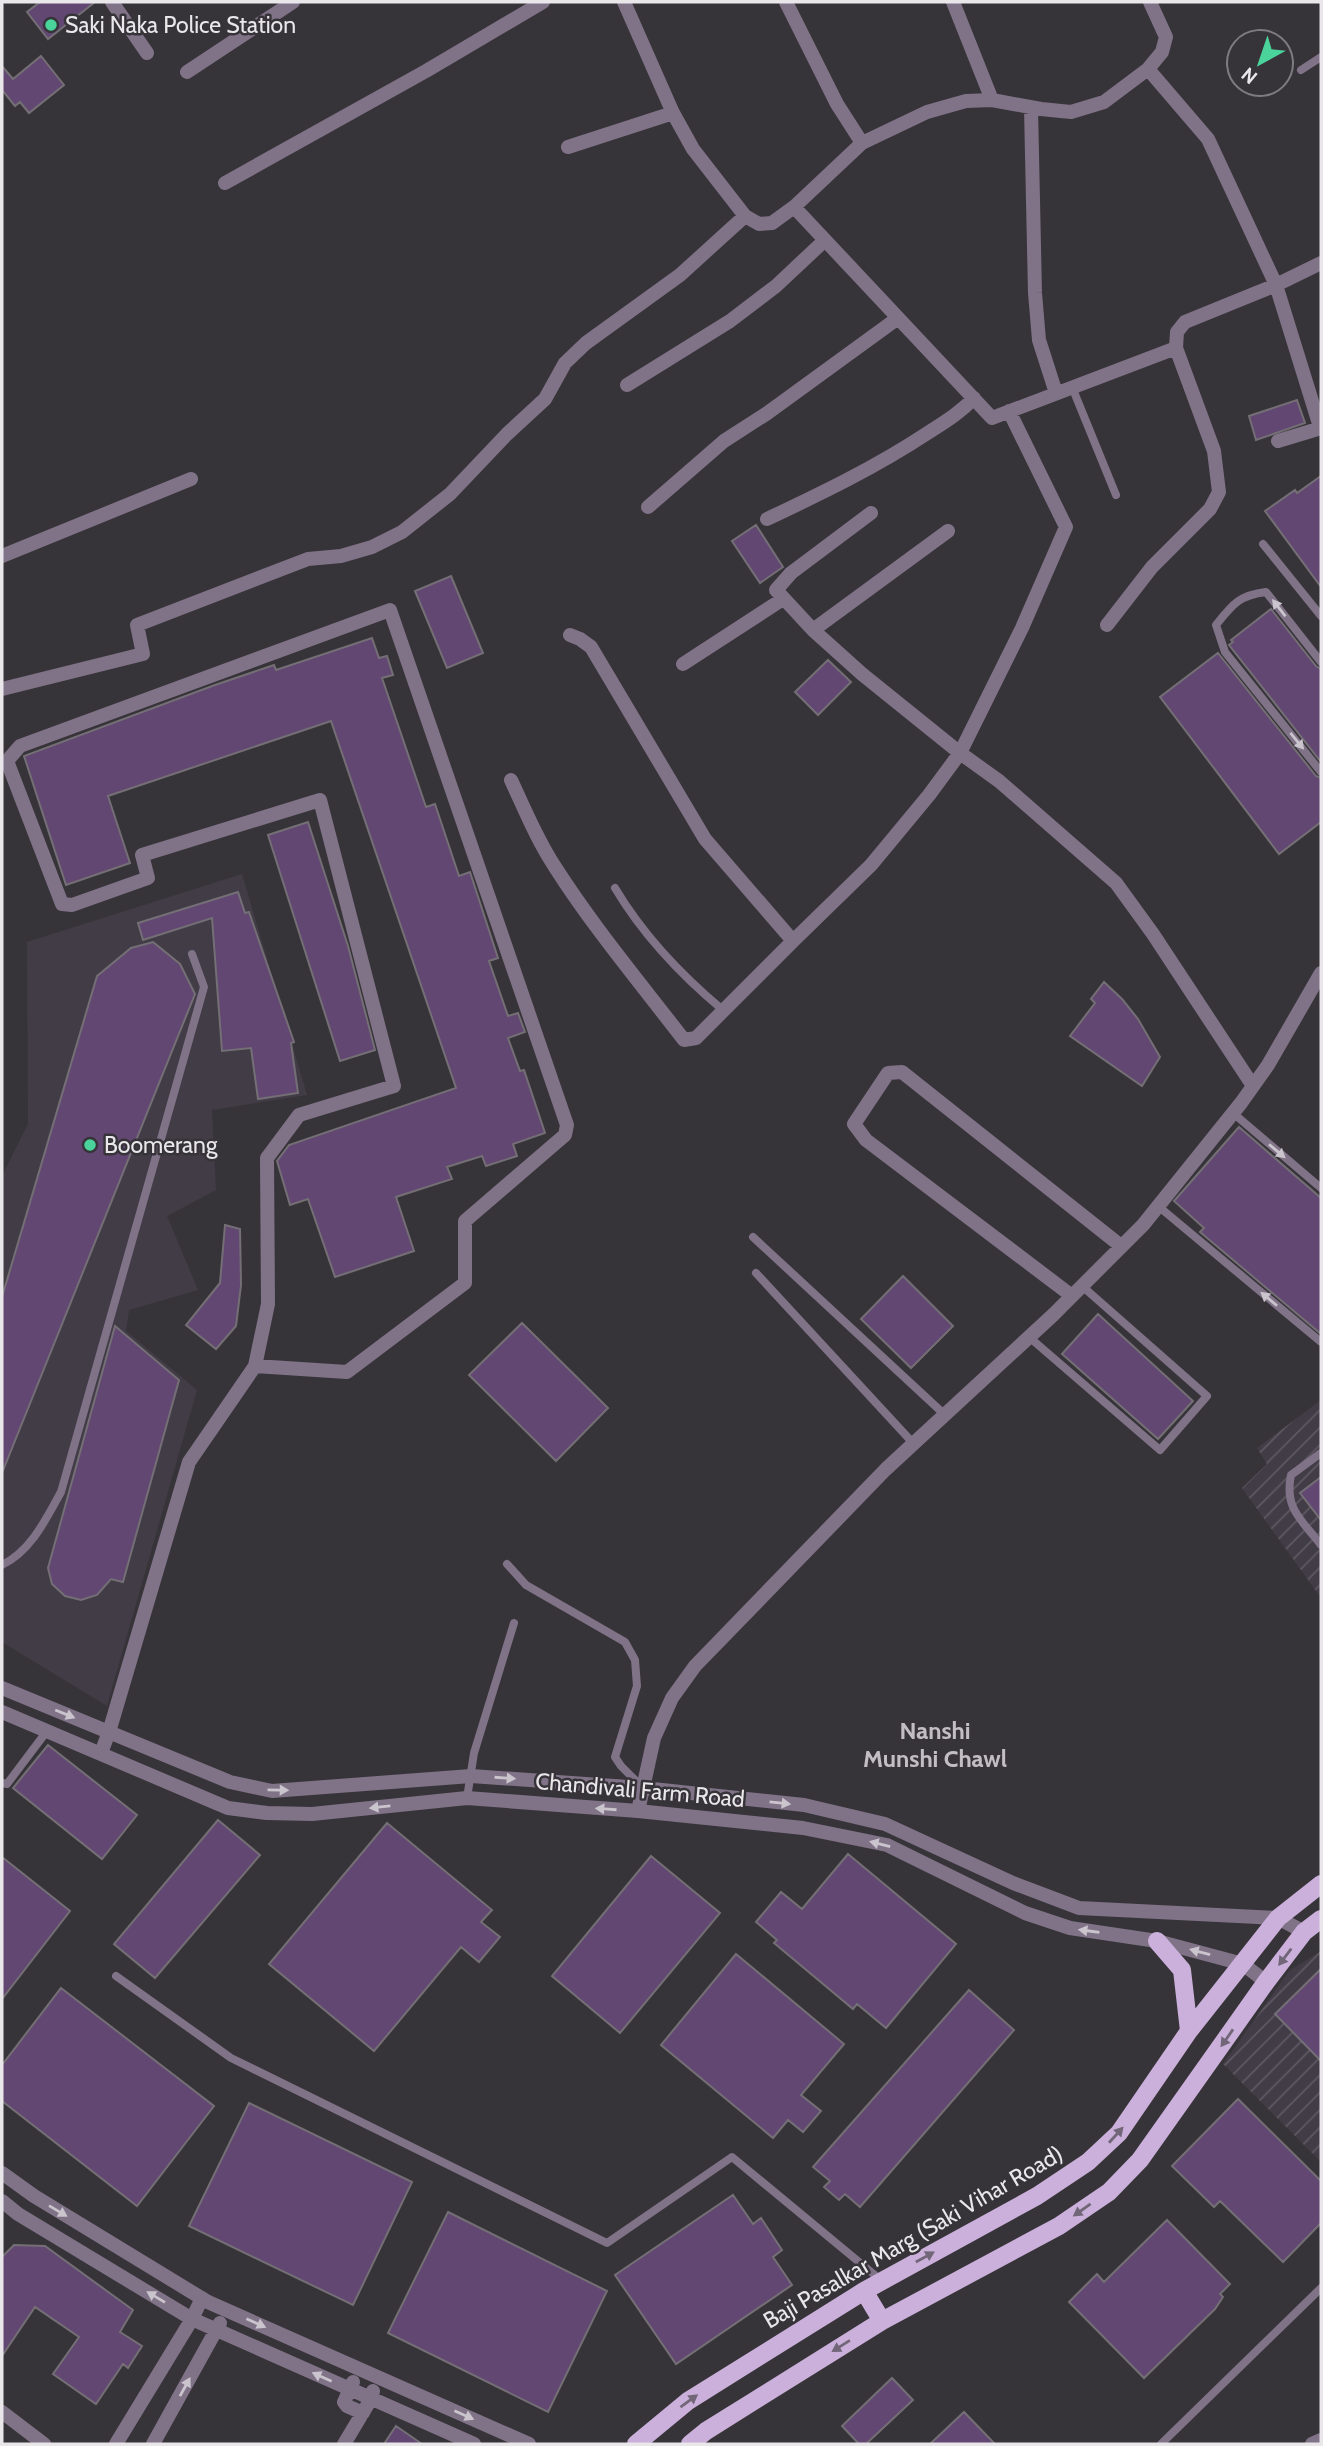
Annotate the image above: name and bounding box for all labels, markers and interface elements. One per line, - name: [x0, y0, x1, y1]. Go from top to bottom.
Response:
- place label: Saki Naka Police Station: [65, 11, 296, 39]
- marker: Saki Naka Police Station: [43, 17, 59, 33]
- north arrow: [1225, 28, 1295, 98]
- text: N: [1237, 63, 1262, 89]
- one-way arrow: [1272, 600, 1287, 618]
- one-way arrow: [1289, 732, 1304, 750]
- place label: Boomerang: [104, 1131, 218, 1159]
- marker: Boomerang: [82, 1137, 98, 1153]
- one-way arrow: [1268, 1143, 1286, 1158]
- one-way arrow: [1260, 1291, 1278, 1306]
- one-way arrow: [55, 1708, 76, 1719]
- district label: Nanshi Munshi Chawl: [863, 1716, 1007, 1773]
- street label: Chandivali Farm Road: [534, 1767, 746, 1813]
- one-way arrow: [494, 1773, 516, 1784]
- one-way arrow: [267, 1784, 289, 1796]
- one-way arrow: [769, 1797, 791, 1808]
- one-way arrow: [368, 1802, 390, 1813]
- one-way arrow: [595, 1803, 617, 1814]
- one-way arrow: [869, 1838, 891, 1849]
- one-way arrow: [1078, 1925, 1100, 1936]
- one-way arrow: [1189, 1947, 1210, 1957]
- one-way arrow: [1277, 1947, 1292, 1965]
- one-way arrow: [1220, 2029, 1234, 2047]
- one-way arrow: [1107, 2127, 1123, 2144]
- street label: Baji Pasalkar Marg (Saki Vihar Road): [758, 2140, 1068, 2334]
- one-way arrow: [1073, 2203, 1091, 2217]
- one-way arrow: [49, 2205, 68, 2217]
- one-way arrow: [915, 2252, 935, 2263]
- one-way arrow: [147, 2291, 166, 2303]
- one-way arrow: [246, 2317, 266, 2329]
- one-way arrow: [831, 2340, 851, 2353]
- one-way arrow: [312, 2371, 333, 2382]
- one-way arrow: [179, 2377, 191, 2397]
- one-way arrow: [680, 2394, 698, 2408]
- one-way arrow: [454, 2409, 474, 2421]

